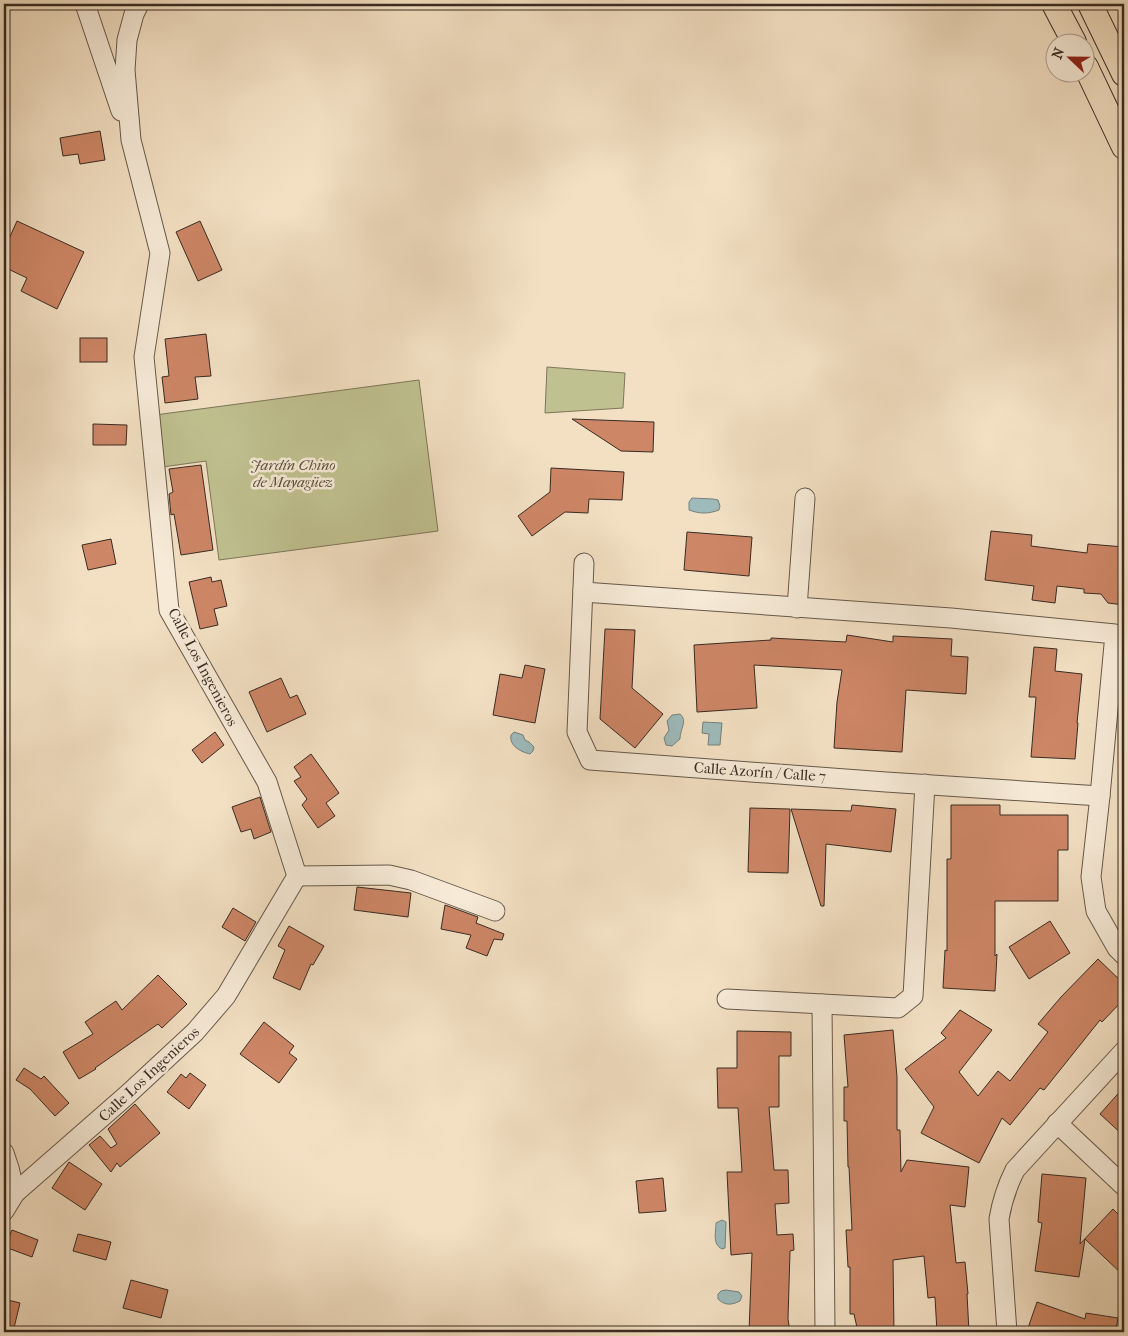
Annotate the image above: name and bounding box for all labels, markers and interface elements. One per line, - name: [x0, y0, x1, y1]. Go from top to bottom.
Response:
- north arrow: [1046, 32, 1096, 82]
- text: N: [1049, 45, 1068, 61]
- park label: Jardín Chino de Mayagüez: [250, 456, 336, 491]
- street label: Calle Los Ingenieros: [164, 605, 242, 730]
- street label: Calle Azorín / Calle 7: [693, 758, 827, 786]
- street label: Calle Los Ingenieros: [95, 1022, 203, 1125]

